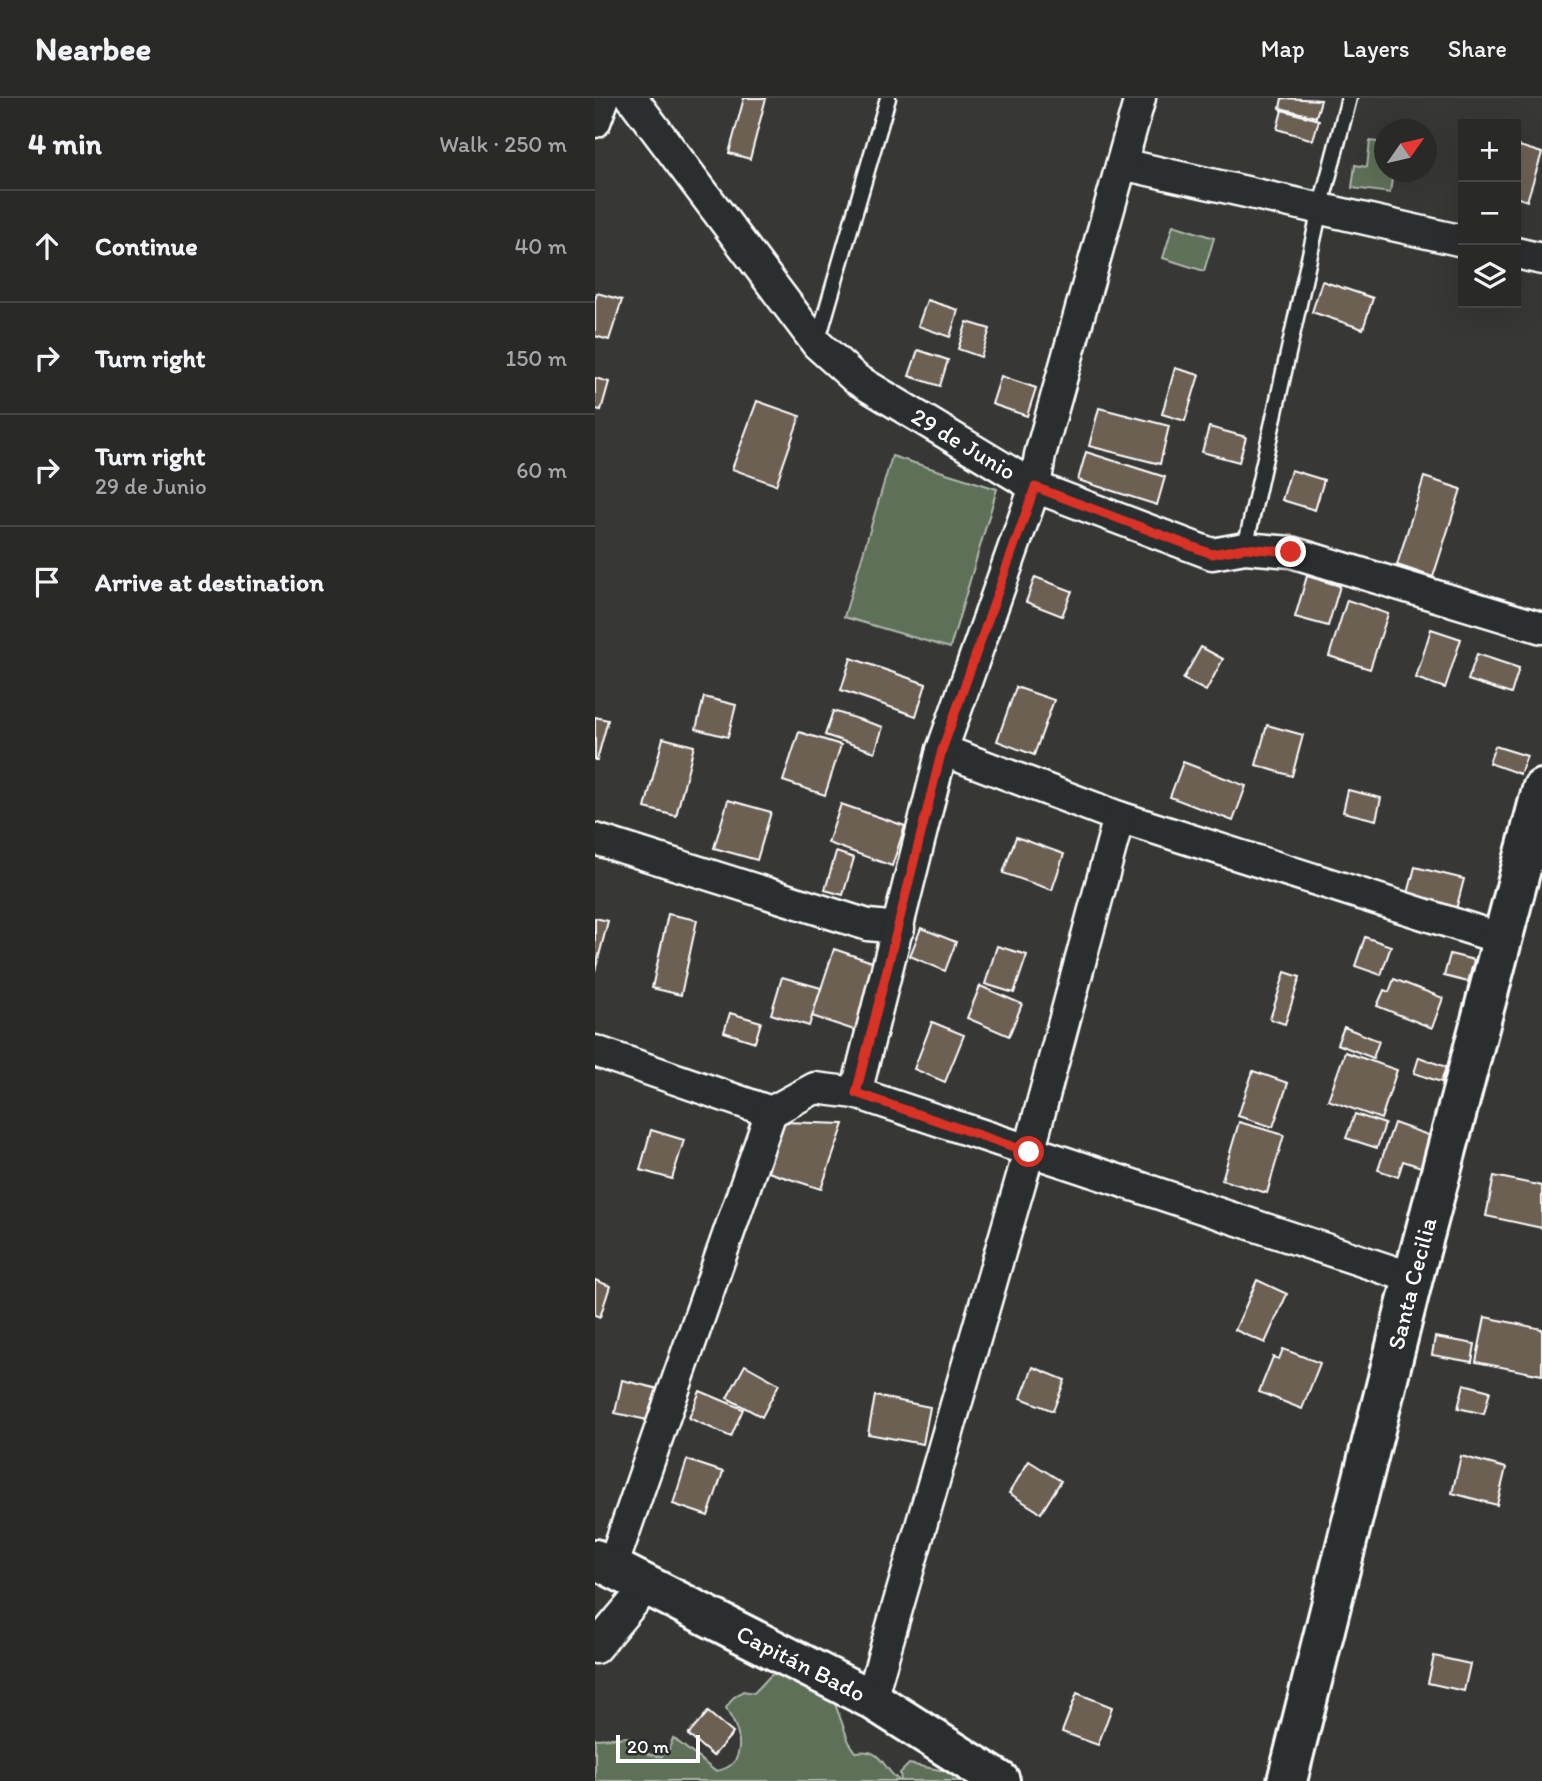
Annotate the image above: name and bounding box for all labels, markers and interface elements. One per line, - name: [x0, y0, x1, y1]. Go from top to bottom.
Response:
- text: Nearbee: [35, 29, 151, 68]
- text: Map: [1261, 34, 1305, 63]
- text: Layers: [1343, 34, 1410, 63]
- text: Share: [1448, 34, 1507, 63]
- north arrow: [1374, 119, 1437, 182]
- map controls: [1458, 119, 1521, 308]
- button: +: [1458, 119, 1521, 182]
- text: 4 min: [28, 125, 102, 162]
- text: Walk · 250 m: [439, 130, 567, 158]
- button: −: [1458, 182, 1521, 245]
- icon: ahead: [28, 227, 66, 265]
- text: Continue: [95, 230, 198, 262]
- text: 40 m: [514, 232, 567, 260]
- button: layers: [1458, 245, 1521, 308]
- icon: right: [28, 339, 66, 377]
- text: Turn right: [95, 342, 206, 374]
- text: 150 m: [506, 344, 567, 372]
- street label: 29 de Junio: [907, 401, 1021, 486]
- text: Turn right: [95, 440, 206, 472]
- icon: right: [28, 451, 66, 489]
- text: 60 m: [516, 456, 567, 484]
- text: 29 de Junio: [95, 472, 207, 500]
- route end: [1275, 536, 1306, 567]
- icon: arrive: [28, 563, 66, 601]
- text: Arrive at destination: [95, 566, 324, 598]
- route start: [1013, 1136, 1044, 1167]
- street label: Santa Cecilia: [1381, 1213, 1443, 1353]
- street label: Capitán Bado: [732, 1618, 871, 1708]
- scale bar: [616, 1732, 700, 1764]
- text: 20 m: [627, 1735, 669, 1758]

